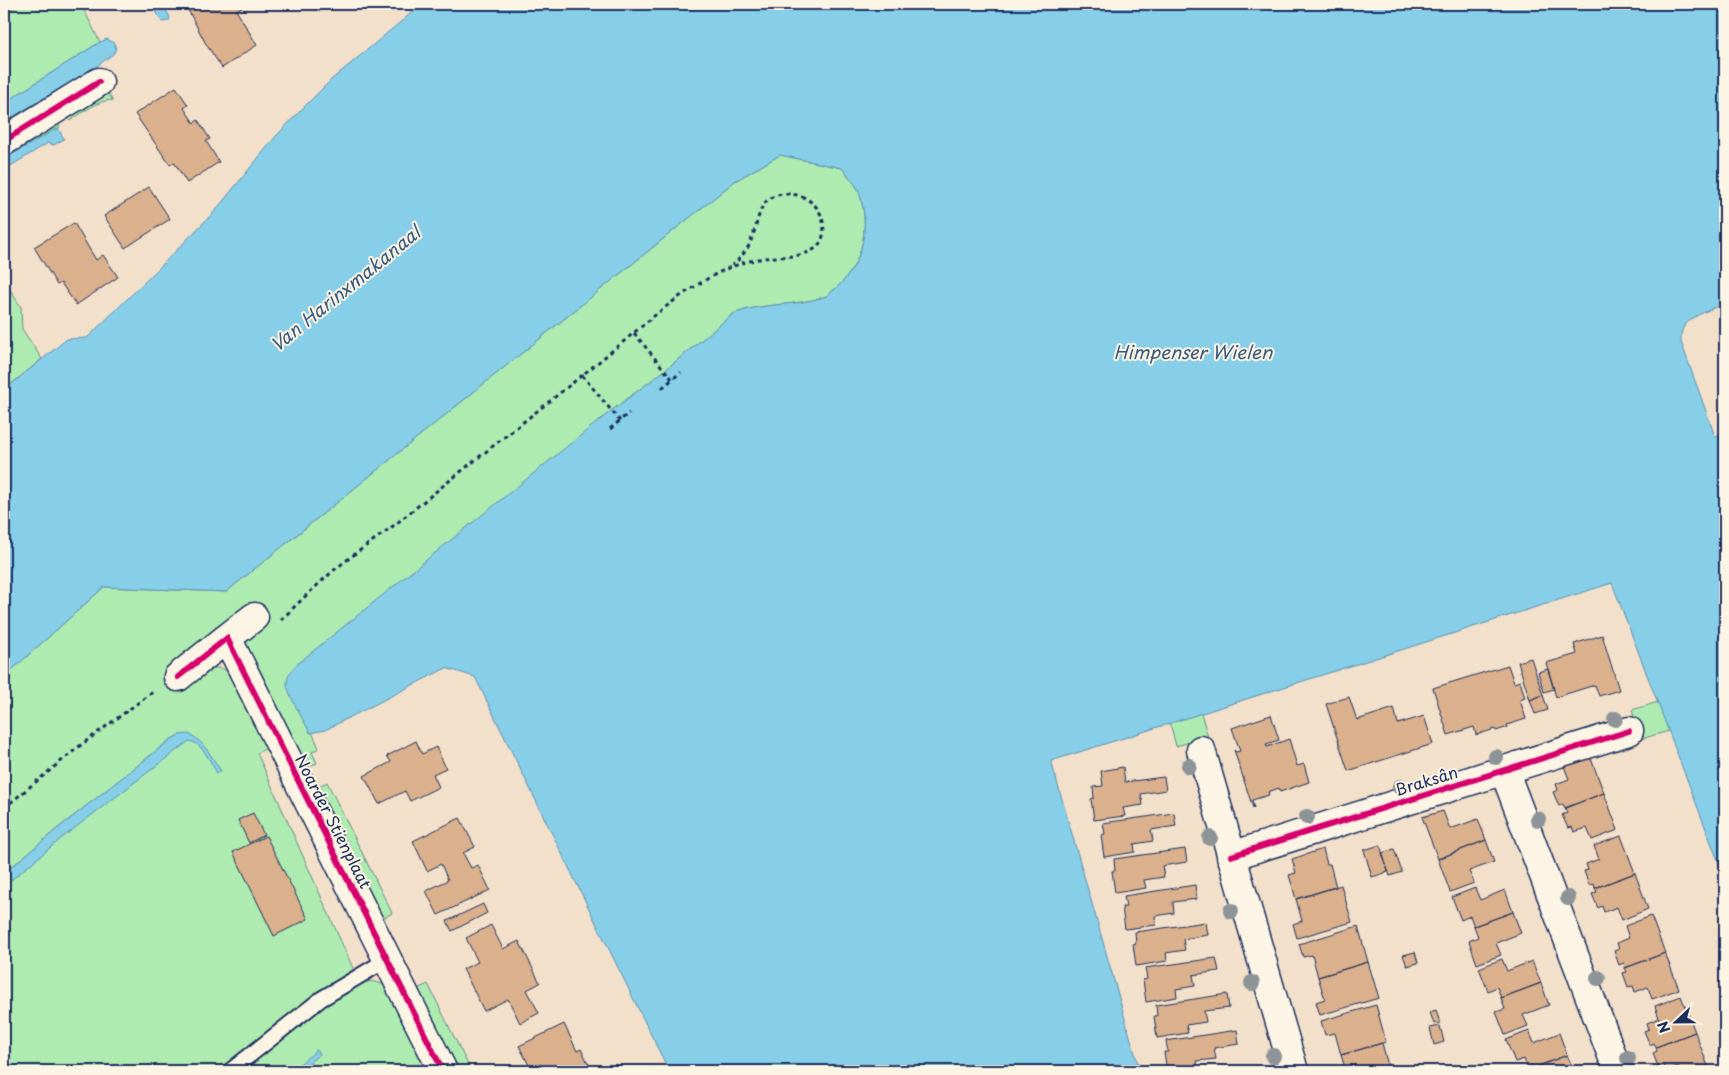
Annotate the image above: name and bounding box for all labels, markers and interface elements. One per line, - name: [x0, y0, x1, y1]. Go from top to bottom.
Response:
- water label: Van Harinxmakanaal: [264, 217, 428, 357]
- water label: Himpenser Wielen: [1114, 338, 1273, 365]
- street label: Noarder Stienplaat: [290, 750, 379, 893]
- street label: Braksân: [1392, 759, 1460, 801]
- north arrow: [1652, 998, 1702, 1048]
- text: N: [1652, 1018, 1675, 1036]

